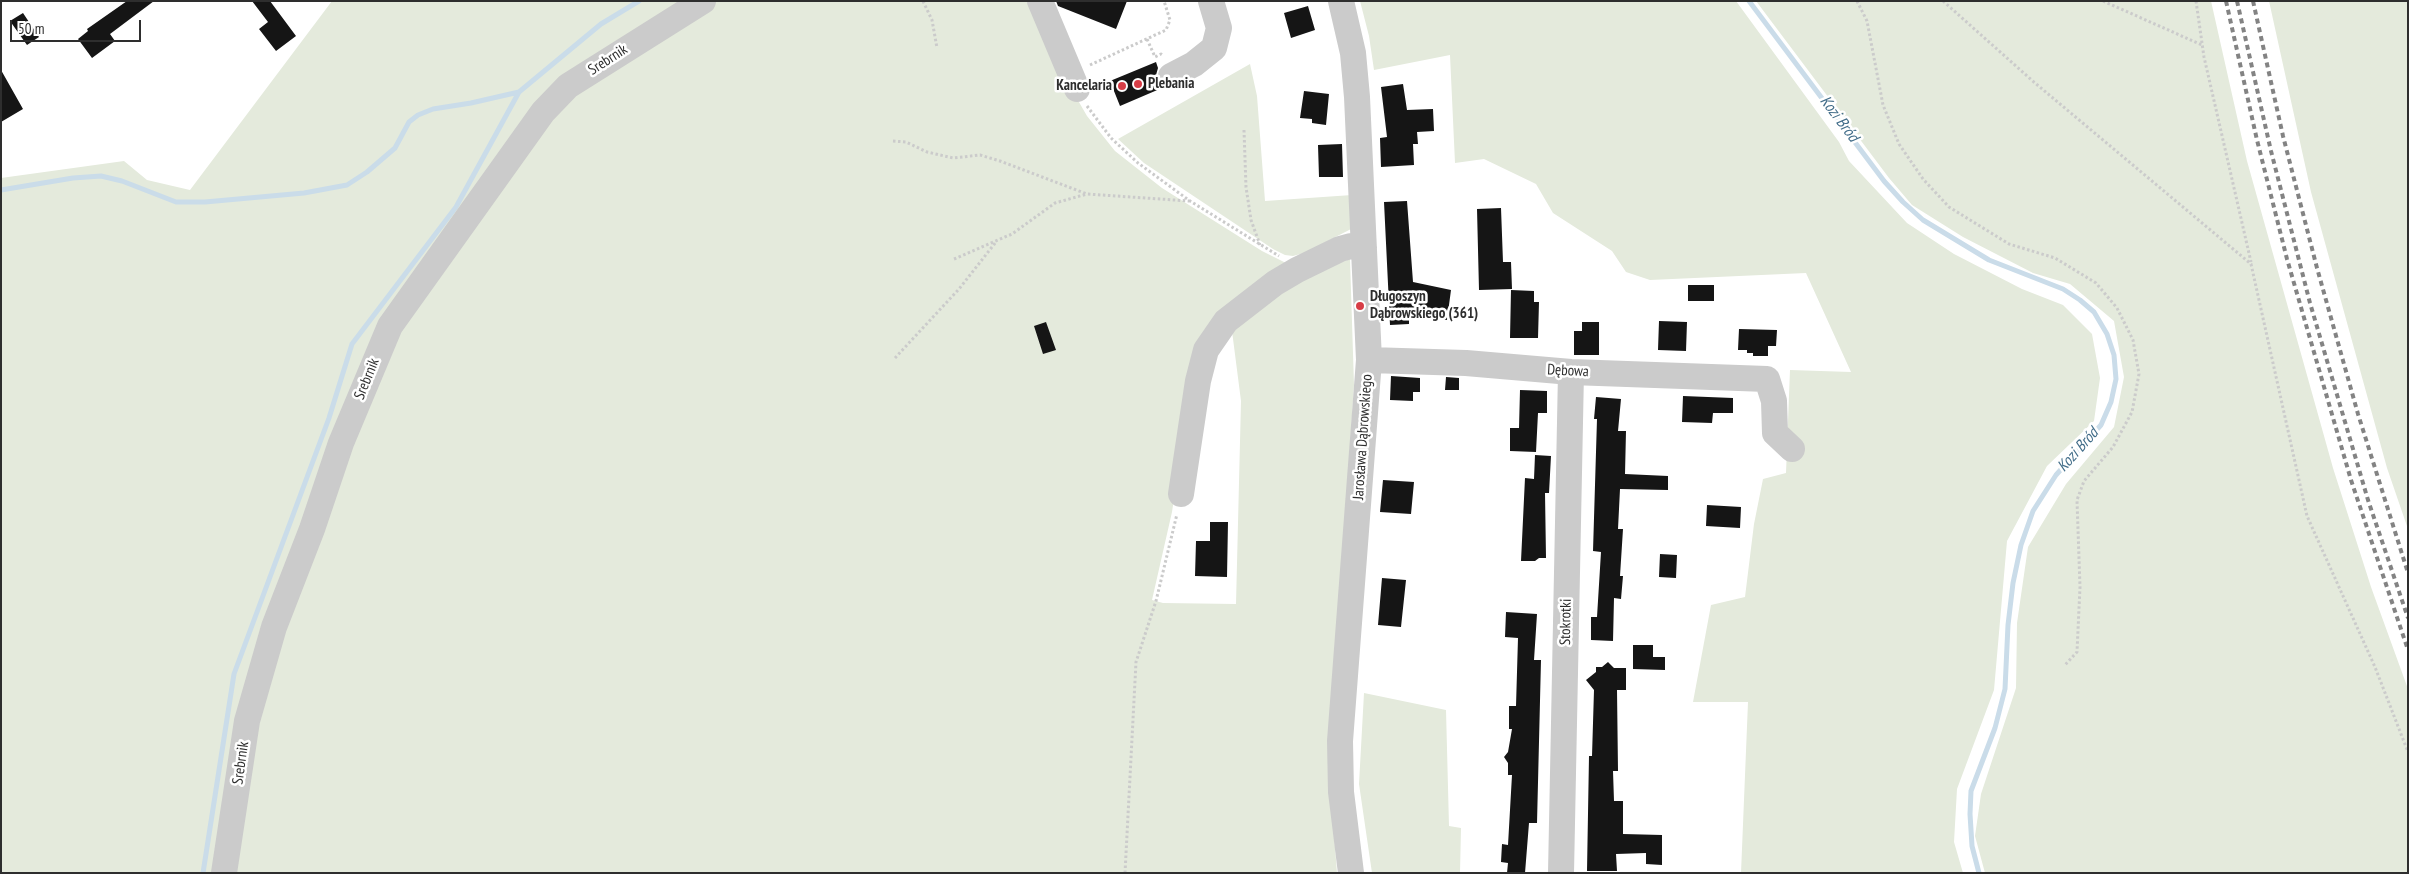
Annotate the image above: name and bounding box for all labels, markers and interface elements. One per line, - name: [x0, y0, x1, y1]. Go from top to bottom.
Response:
- scale bar: [12, 10, 144, 42]
- text: 50 m: [18, 19, 44, 38]
- street label: Srebrnik: [585, 41, 631, 79]
- place label: Plebania: [1148, 75, 1194, 93]
- place label: Kancelaria: [1056, 77, 1112, 95]
- marker: Plebania: [1132, 78, 1144, 90]
- marker: Kancelaria: [1116, 80, 1128, 92]
- water label: Kozi Bród: [1816, 92, 1862, 146]
- place label: Długoszyn Dąbrowskiego (361): [1370, 288, 1478, 323]
- marker: Długoszyn Dąbrowskiego (361): [1354, 300, 1366, 312]
- street label: Srebrnik: [351, 356, 383, 402]
- street label: Dębowa: [1547, 361, 1589, 381]
- street label: Jarosława Dąbrowskiego: [1350, 374, 1376, 500]
- water label: Kozi Bród: [2053, 424, 2103, 476]
- street label: Stokrotki: [1557, 599, 1575, 645]
- street label: Srebrnik: [229, 740, 253, 786]

